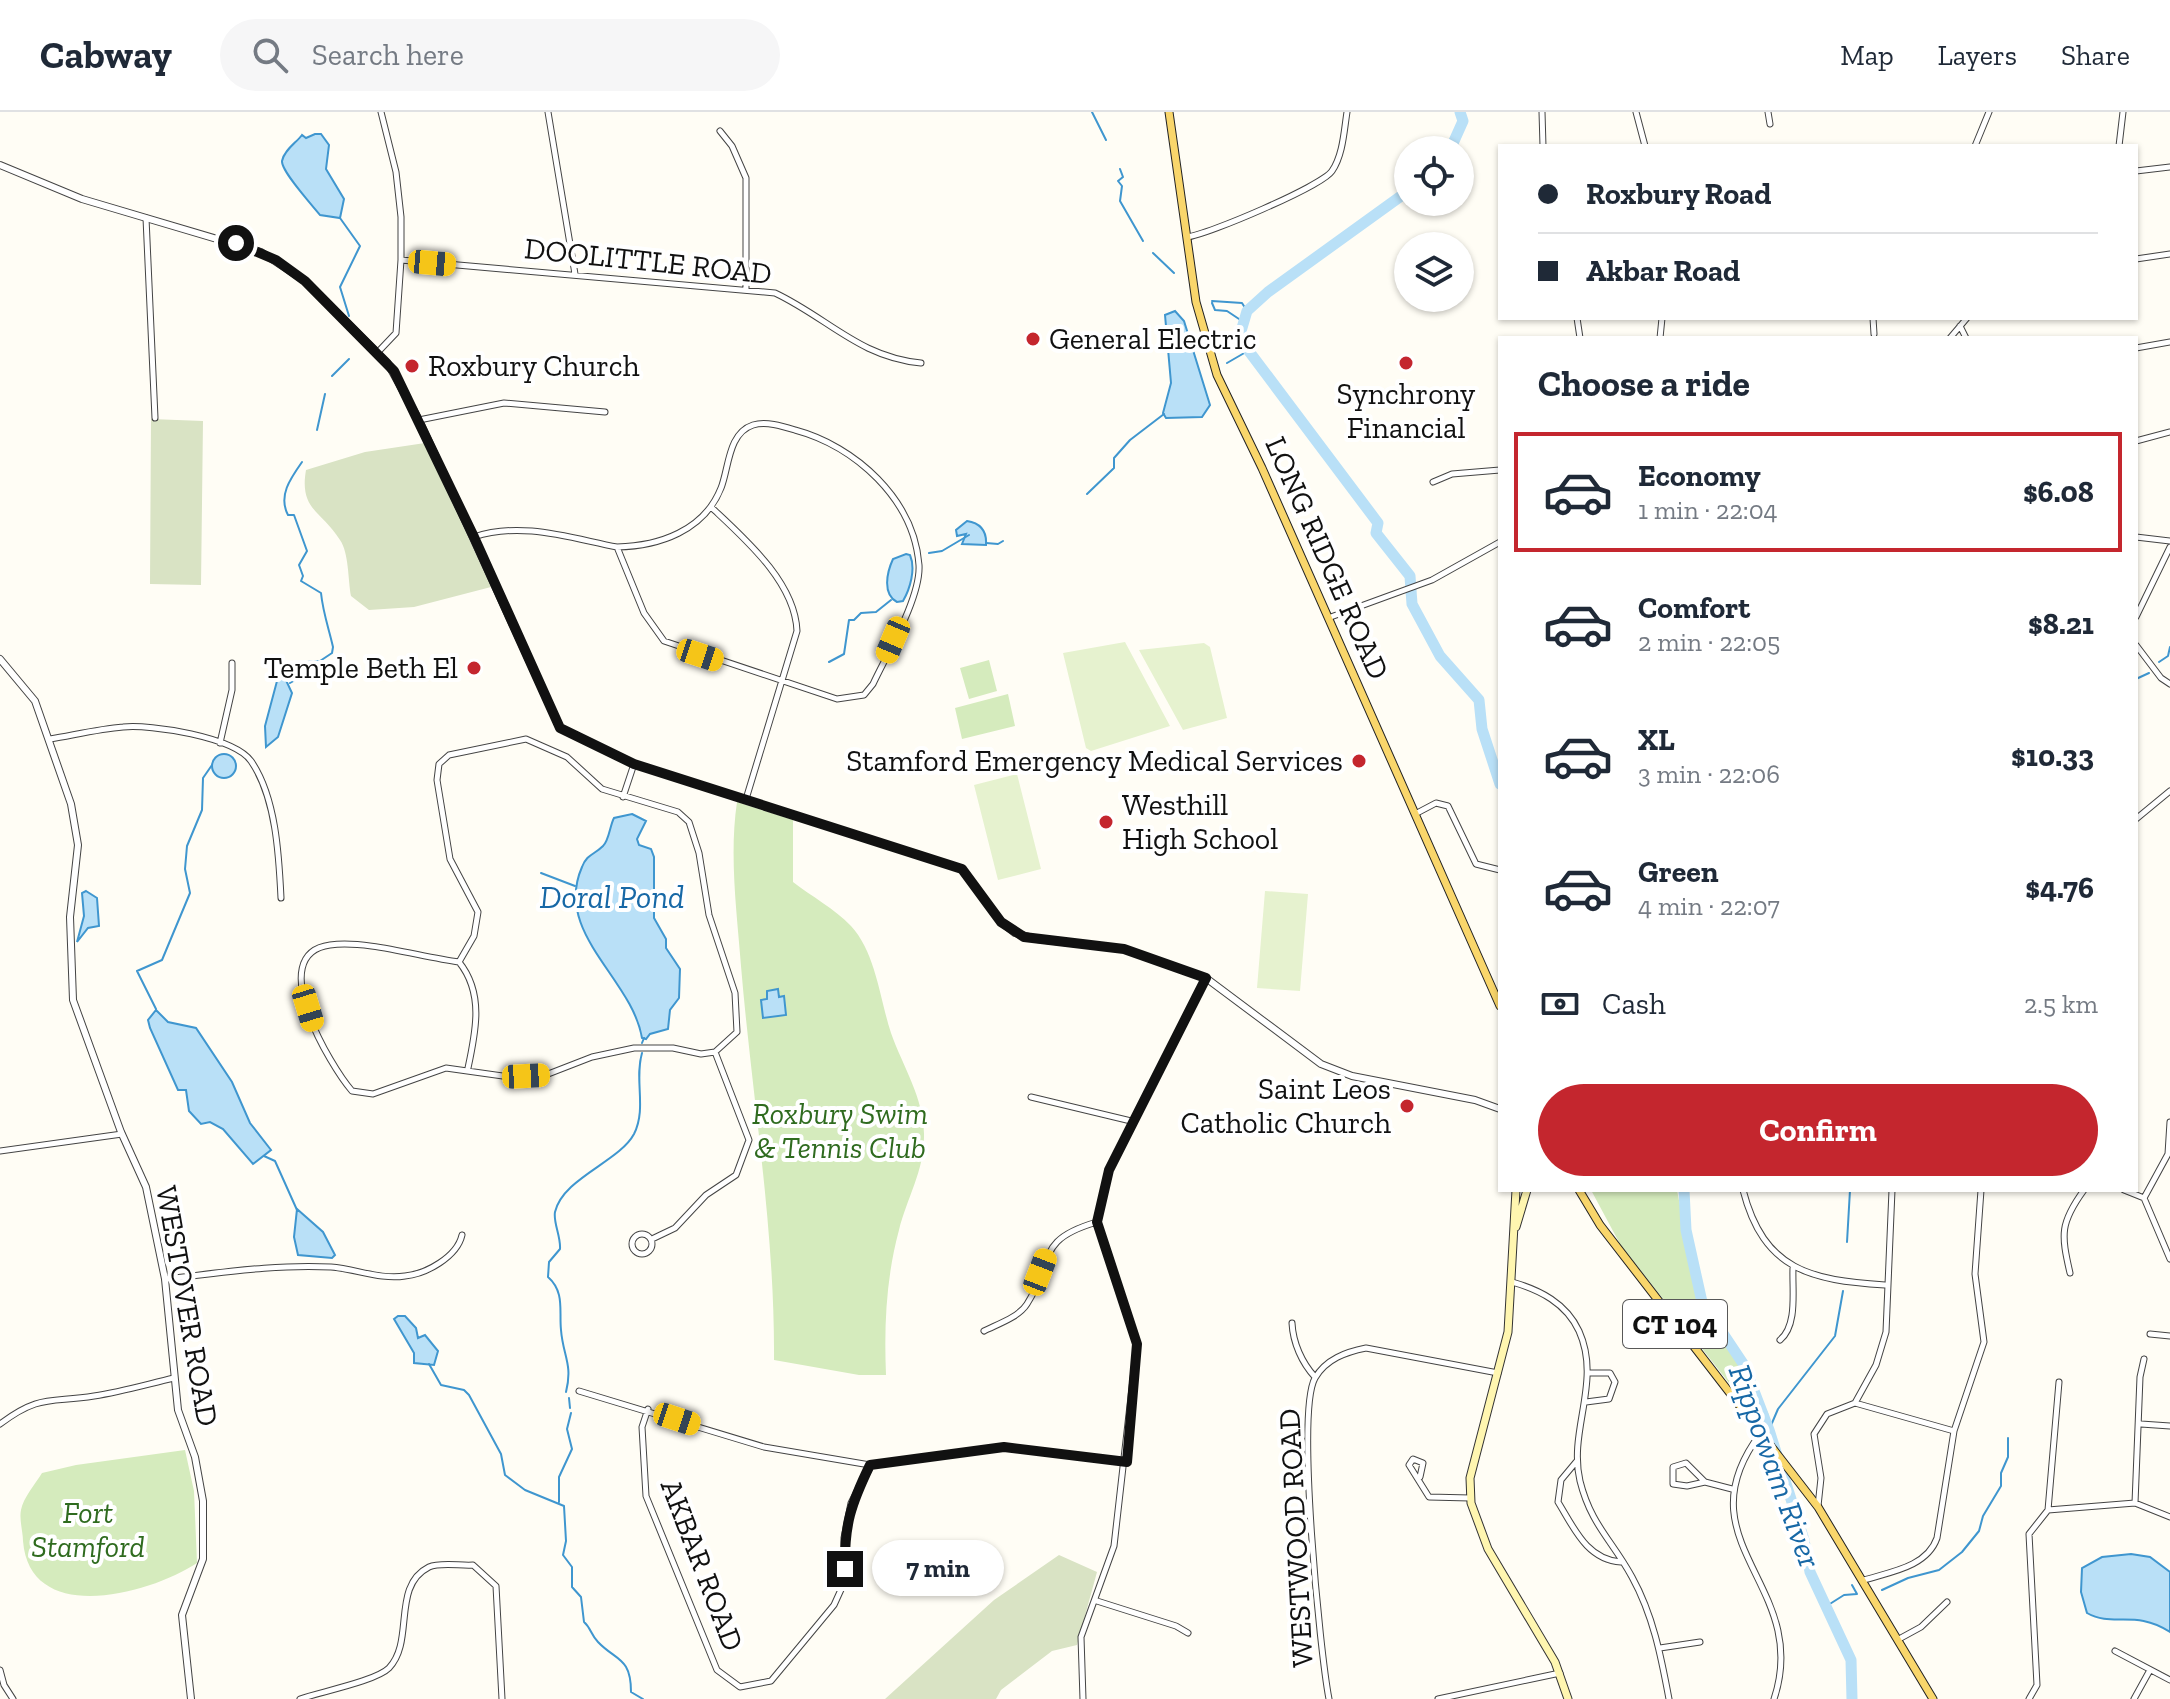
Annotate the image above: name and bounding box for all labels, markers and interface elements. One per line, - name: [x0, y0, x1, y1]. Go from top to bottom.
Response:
- search box: [220, 19, 780, 91]
- text: Cabway: [40, 32, 172, 78]
- icon: search: [248, 33, 292, 77]
- text: Search here: [312, 37, 464, 73]
- text: Map: [1840, 39, 1894, 72]
- text: Layers: [1938, 39, 2017, 72]
- text: Share: [2061, 39, 2130, 72]
- map controls: [1394, 136, 1474, 312]
- button: locate: [1394, 136, 1474, 216]
- text: Roxbury Road: [1586, 176, 1771, 212]
- route start: [218, 225, 254, 261]
- street label: DOOLITTLE ROAD: [523, 230, 773, 292]
- button: layers: [1394, 232, 1474, 312]
- car: [407, 249, 457, 277]
- text: Akbar Road: [1586, 253, 1740, 289]
- place label: General Electric: [1049, 321, 1257, 357]
- marker: General Electric: [1024, 330, 1042, 348]
- place label: Roxbury Church: [428, 348, 640, 384]
- marker: Synchrony Financial: [1397, 354, 1415, 372]
- marker: Roxbury Church: [403, 357, 421, 375]
- text: Choose a ride: [1538, 362, 1750, 405]
- place label: Synchrony Financial: [1337, 376, 1476, 446]
- street label: LONG RIDGE ROAD: [1257, 431, 1397, 685]
- icon: car: [1542, 456, 1614, 528]
- text: Economy: [1638, 458, 1761, 494]
- text: $6.08: [2023, 474, 2094, 510]
- text: 1 min · 22:04: [1638, 494, 1778, 526]
- icon: car: [1542, 588, 1614, 660]
- text: Comfort: [1638, 590, 1750, 626]
- text: $8.21: [2028, 606, 2094, 642]
- car: [873, 613, 913, 667]
- text: 2 min · 22:05: [1638, 626, 1780, 658]
- car: [673, 636, 727, 674]
- place label: Temple Beth El: [264, 650, 458, 686]
- marker: Temple Beth El: [465, 659, 483, 677]
- icon: car: [1542, 720, 1614, 792]
- text: XL: [1638, 722, 1675, 758]
- text: $10.33: [2011, 738, 2094, 774]
- place label: Stamford Emergency Medical Services: [846, 743, 1343, 779]
- marker: Stamford Emergency Medical Services: [1350, 752, 1368, 770]
- text: 3 min · 22:06: [1638, 758, 1780, 790]
- place label: Westhill High School: [1122, 787, 1278, 857]
- marker: Westhill High School: [1097, 813, 1115, 831]
- icon: car: [1542, 852, 1614, 924]
- text: Green: [1638, 854, 1718, 890]
- text: $4.76: [2025, 870, 2094, 906]
- water label: Doral Pond: [540, 878, 684, 916]
- text: 4 min · 22:07: [1638, 890, 1780, 922]
- car: [290, 982, 326, 1034]
- icon: cash: [1538, 982, 1582, 1026]
- text: Cash: [1602, 986, 1666, 1022]
- text: 2.5 km: [2024, 988, 2098, 1020]
- car: [501, 1063, 551, 1089]
- place label: Saint Leos Catholic Church: [1180, 1071, 1391, 1141]
- button: Confirm: [1538, 1084, 2098, 1176]
- park label: Roxbury Swim & Tennis Club: [752, 1096, 928, 1166]
- marker: Saint Leos Catholic Church: [1398, 1097, 1416, 1115]
- street label: WESTOVER ROAD: [148, 1183, 226, 1429]
- car: [1020, 1245, 1060, 1299]
- road number: CT 104: [1623, 1300, 1727, 1348]
- water label: Rippowam River: [1721, 1359, 1830, 1574]
- car: [650, 1400, 704, 1438]
- street label: WESTWOOD ROAD: [1271, 1408, 1321, 1668]
- street label: AKBAR ROAD: [653, 1474, 751, 1656]
- park label: Fort Stamford: [31, 1495, 145, 1565]
- callout: 7 min: [873, 1541, 1005, 1597]
- route end: [827, 1551, 863, 1587]
- text: 7 min: [906, 1552, 970, 1584]

